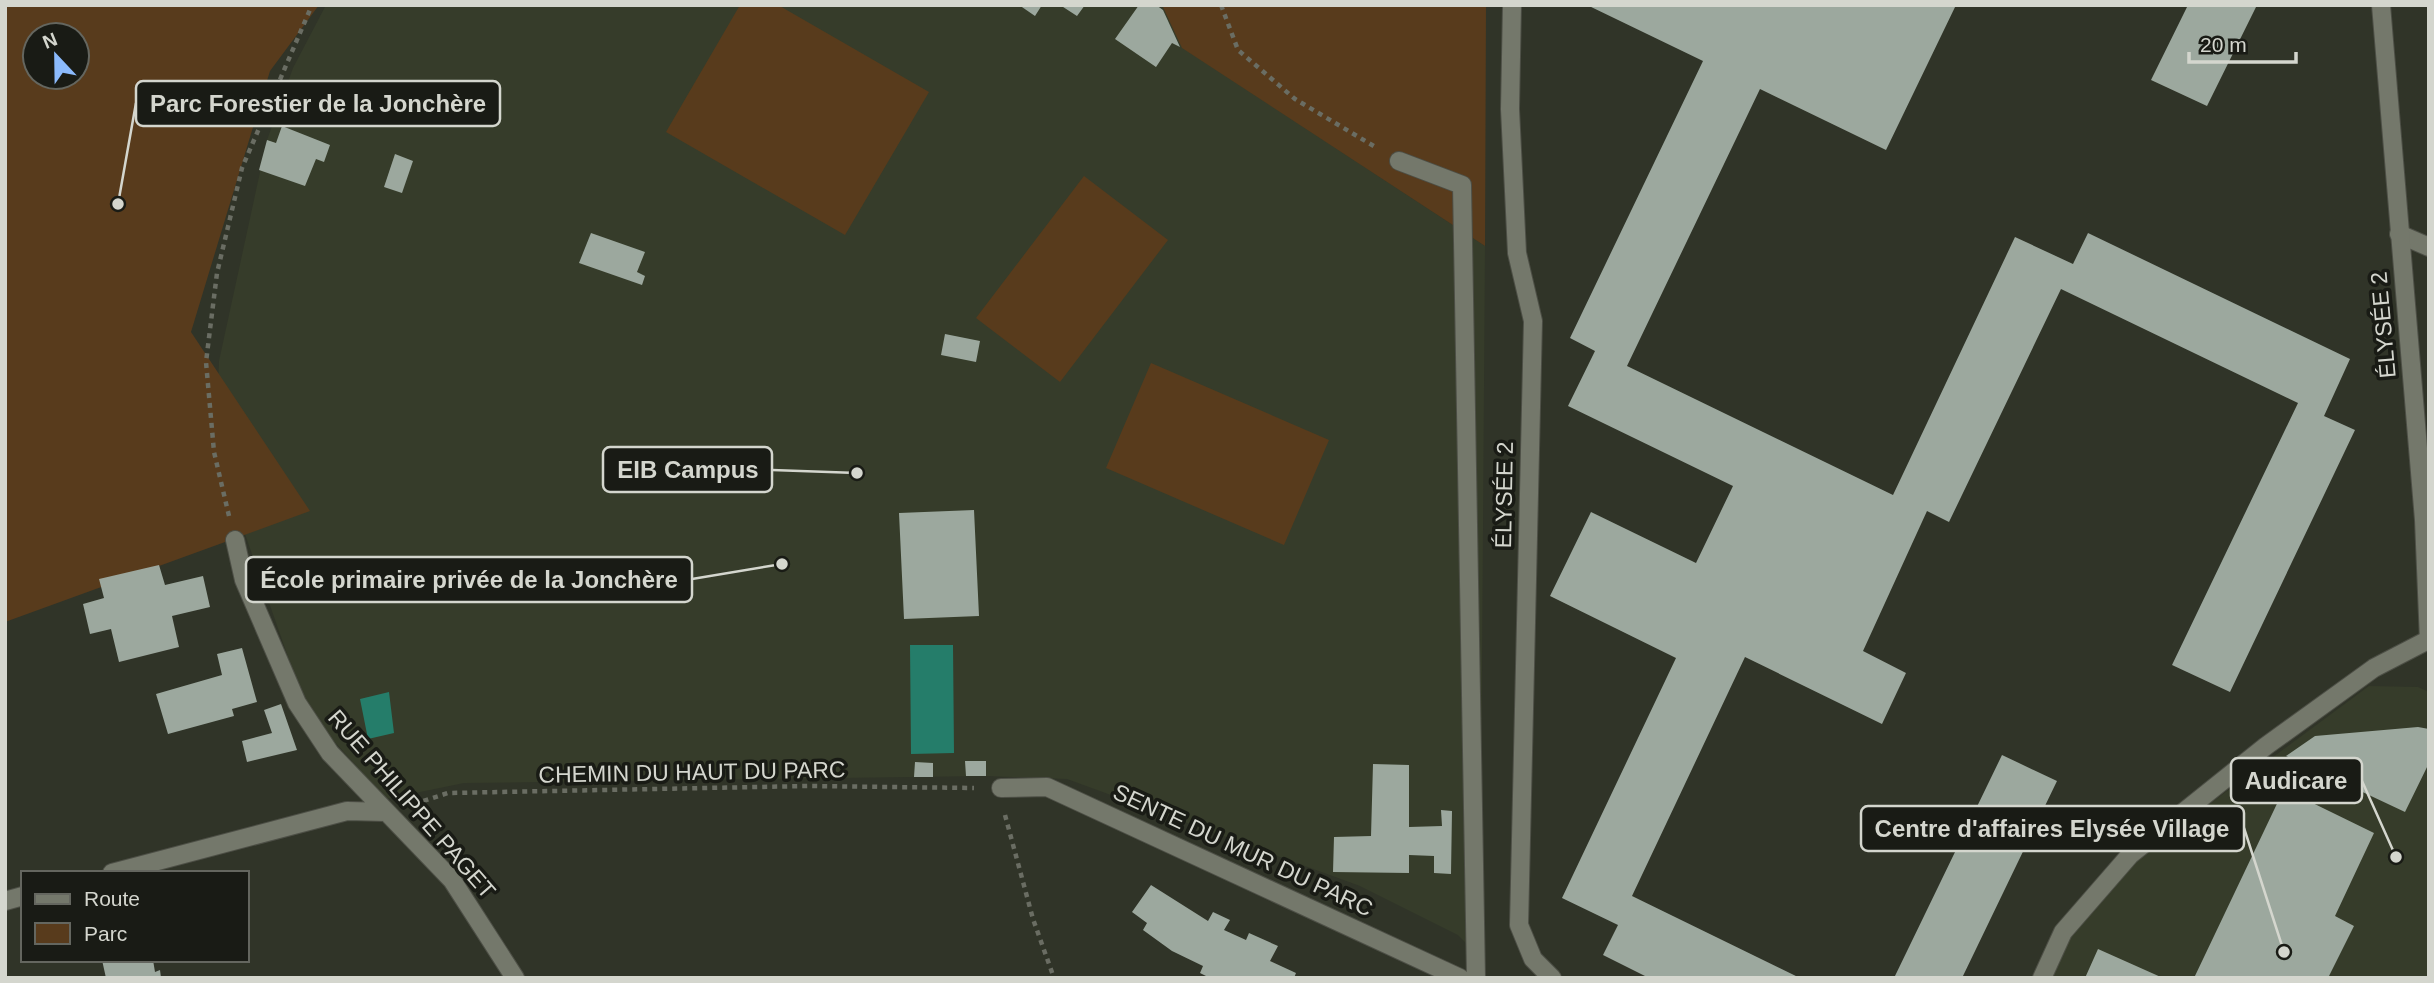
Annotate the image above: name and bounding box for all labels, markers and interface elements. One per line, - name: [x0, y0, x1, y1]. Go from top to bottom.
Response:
- north arrow: [21, 21, 91, 91]
- scale bar: [2189, 21, 2296, 65]
- text: N: [40, 28, 60, 53]
- text: 20 m: [2200, 33, 2247, 56]
- callout: Parc Forestier de la Jonchère: [136, 81, 500, 126]
- text: Parc Forestier de la Jonchère: [150, 90, 486, 117]
- street label: ÉLYSÉE 2: [2365, 271, 2401, 379]
- street label: ÉLYSÉE 2: [1490, 441, 1518, 549]
- callout: EIB Campus: [603, 447, 772, 492]
- text: EIB Campus: [617, 456, 759, 483]
- callout: École primaire privée de la Jonchère: [246, 557, 692, 602]
- text: École primaire privée de la Jonchère: [260, 566, 678, 593]
- street label: RUE PHILIPPE PAGET: [323, 704, 501, 904]
- street label: CHEMIN DU HAUT DU PARC: [538, 756, 846, 788]
- callout: Audicare: [2231, 758, 2362, 803]
- text: Audicare: [2245, 767, 2347, 794]
- street label: SENTE DU MUR DU PARC: [1109, 778, 1377, 922]
- callout: Centre d'affaires Elysée Village: [1861, 806, 2244, 851]
- text: Centre d'affaires Elysée Village: [1875, 815, 2229, 842]
- legend: [21, 871, 248, 962]
- text: Route: [84, 887, 140, 910]
- text: Parc: [84, 922, 127, 945]

